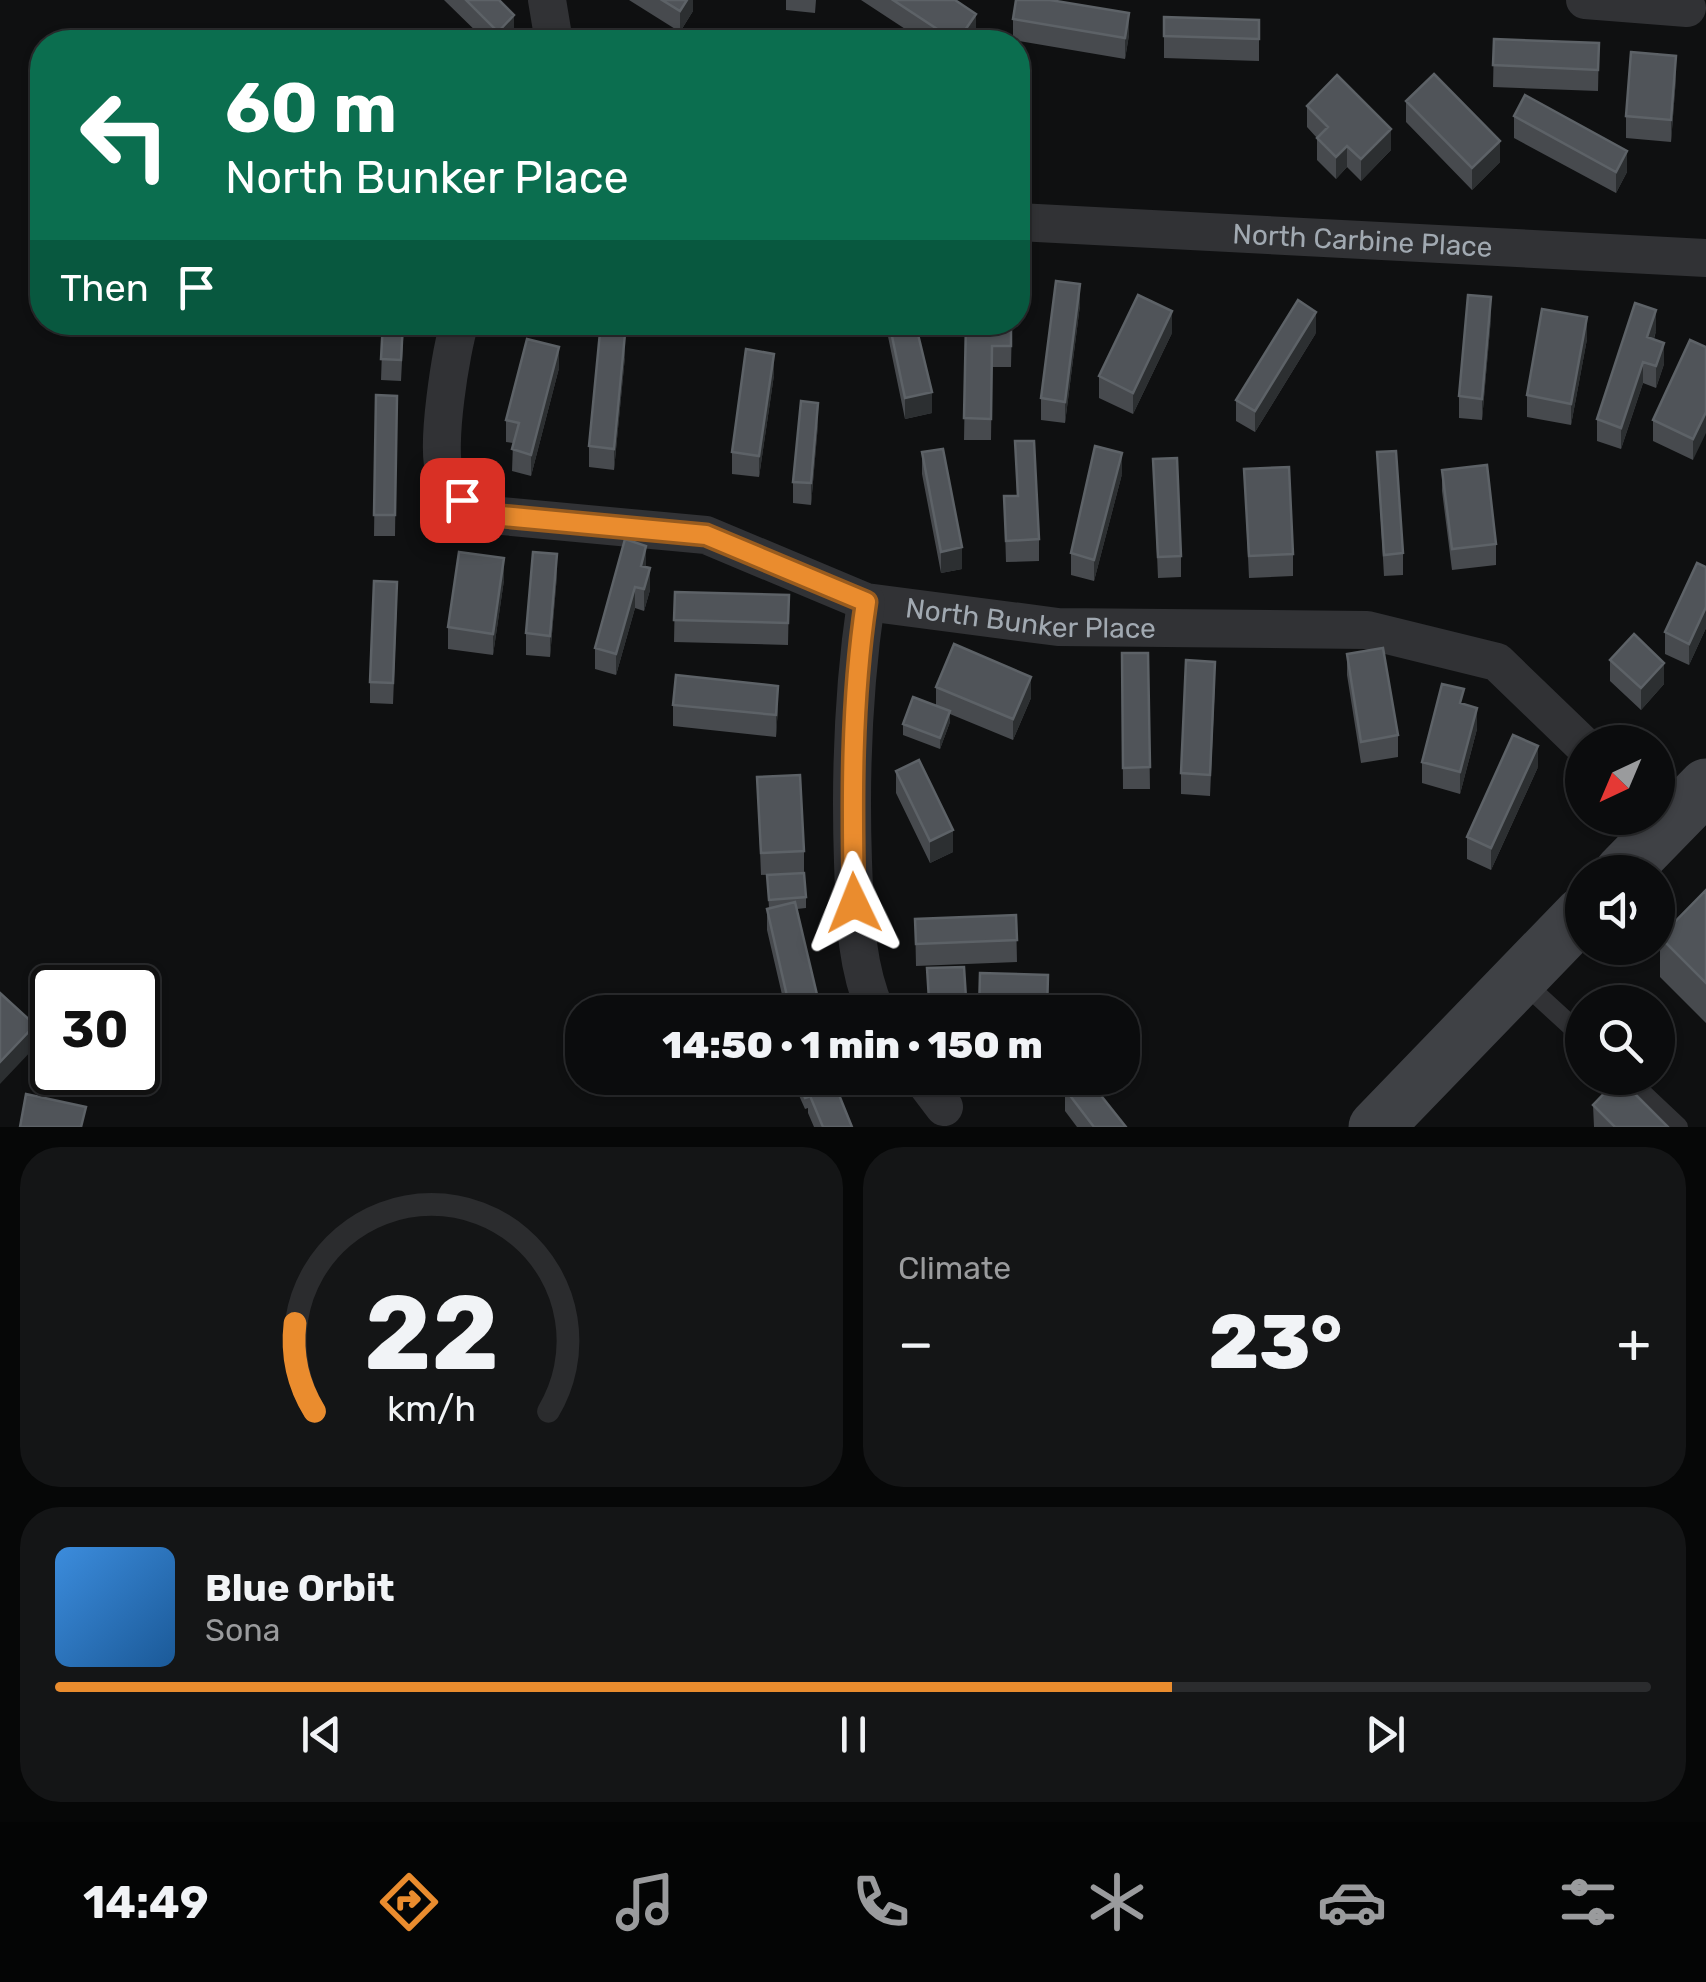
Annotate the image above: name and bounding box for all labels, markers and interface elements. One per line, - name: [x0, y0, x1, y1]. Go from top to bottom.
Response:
- text: 60 m: [225, 67, 397, 150]
- icon: left: [60, 70, 190, 200]
- text: North Bunker Place: [225, 151, 629, 204]
- street label: North Carbine Place: [1232, 217, 1493, 264]
- icon: arrive: [169, 260, 224, 315]
- text: Then: [60, 265, 149, 311]
- pin: [420, 458, 505, 543]
- icon: arrive: [435, 473, 490, 528]
- street label: North Bunker Place: [904, 591, 1156, 645]
- north arrow: [1565, 725, 1675, 835]
- map controls: [1565, 725, 1675, 1095]
- position arrow: [802, 851, 906, 955]
- button: sound: [1565, 855, 1675, 965]
- speed limit sign: 30: [30, 965, 160, 1095]
- button: search: [1565, 985, 1675, 1095]
- text: 14:50 · 1 min · 150 m: [662, 1022, 1043, 1068]
- text: Climate: [898, 1249, 1011, 1287]
- text: 22: [364, 1272, 499, 1395]
- text: 23°: [1208, 1298, 1342, 1387]
- text: −: [898, 1311, 934, 1376]
- text: +: [1617, 1311, 1651, 1376]
- text: km/h: [387, 1388, 476, 1430]
- text: Blue Orbit: [205, 1565, 395, 1611]
- text: Sona: [205, 1611, 280, 1649]
- icon: previous: [294, 1707, 349, 1762]
- icon: pause: [826, 1707, 881, 1762]
- icon: next: [1358, 1707, 1413, 1762]
- icon: directions: [374, 1867, 444, 1937]
- icon: music: [610, 1867, 680, 1937]
- icon: phone: [846, 1867, 916, 1937]
- icon: climate: [1082, 1867, 1152, 1937]
- icon: car: [1317, 1867, 1387, 1937]
- icon: filters: [1553, 1867, 1623, 1937]
- text: 14:49: [83, 1876, 209, 1929]

